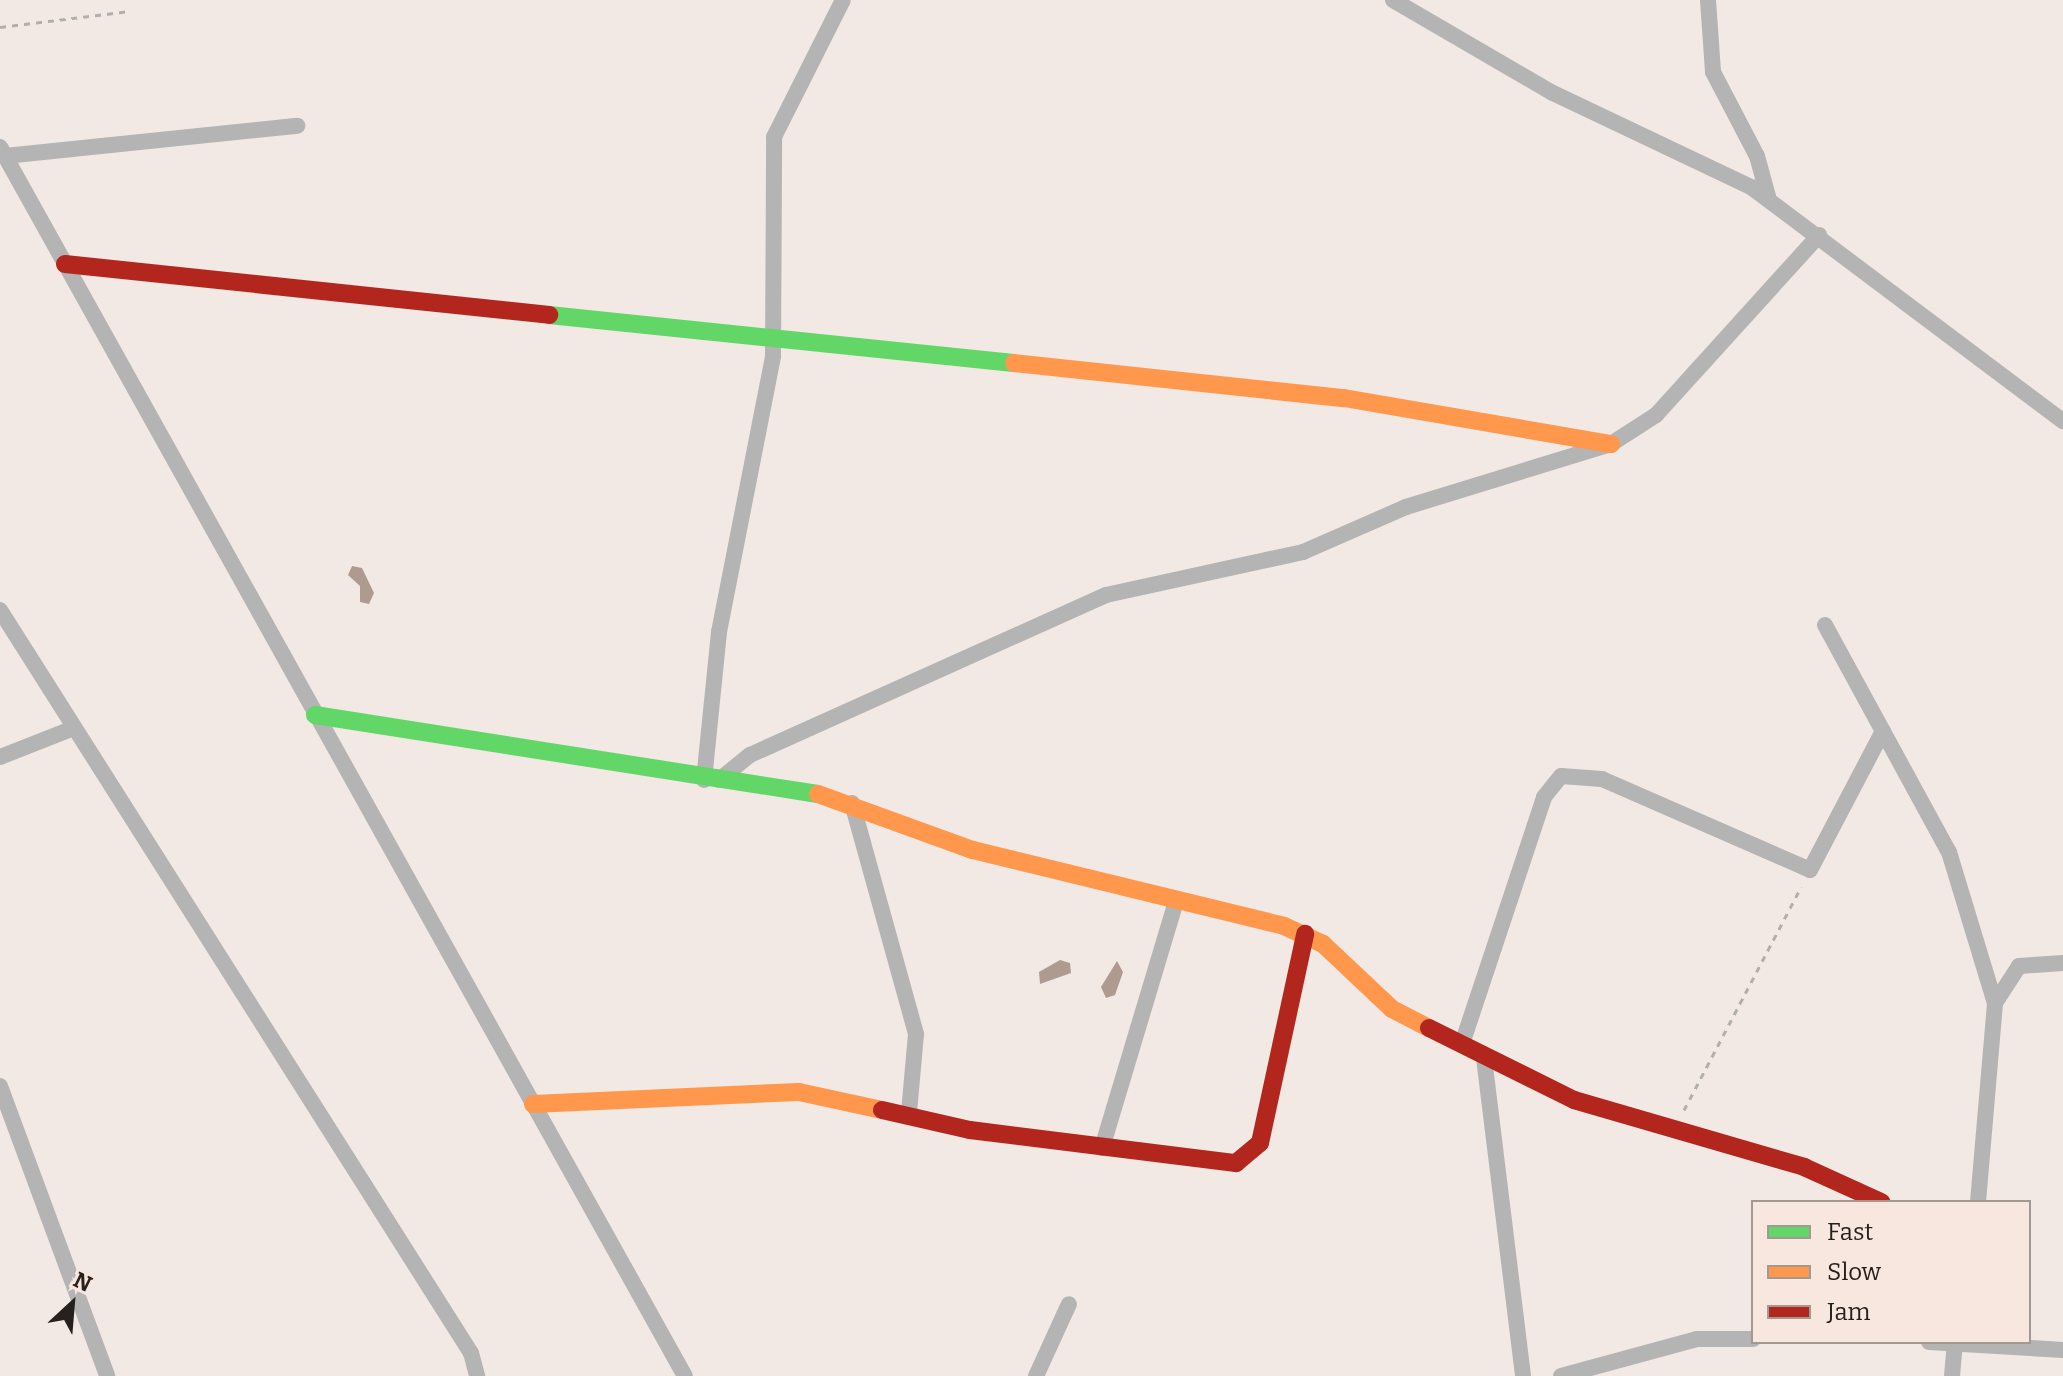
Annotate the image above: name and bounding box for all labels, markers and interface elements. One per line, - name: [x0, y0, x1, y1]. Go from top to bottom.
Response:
- legend: [1751, 1200, 2031, 1344]
- text: Fast: [1827, 1218, 1873, 1246]
- text: Slow: [1827, 1258, 1881, 1286]
- north arrow: [32, 1264, 112, 1344]
- text: N: [69, 1266, 96, 1298]
- text: Jam: [1827, 1298, 1870, 1326]

